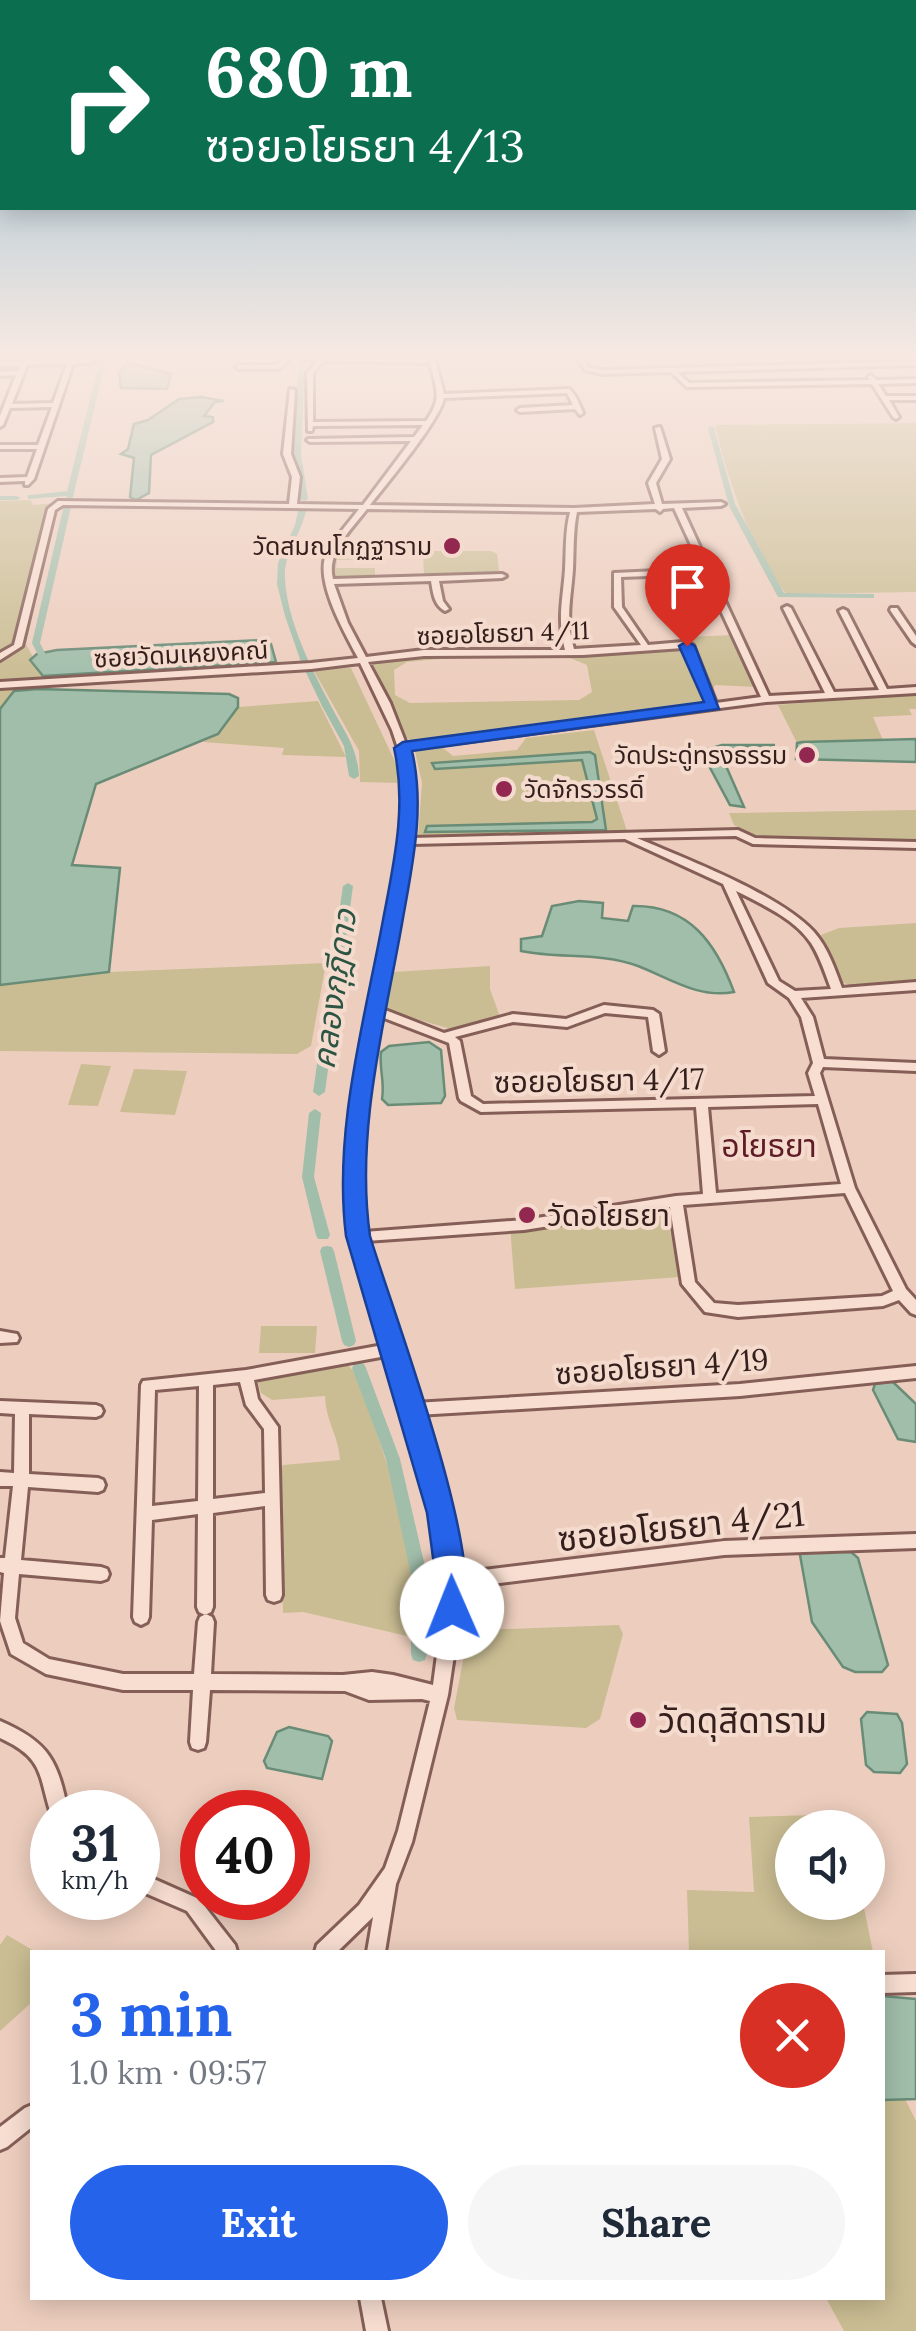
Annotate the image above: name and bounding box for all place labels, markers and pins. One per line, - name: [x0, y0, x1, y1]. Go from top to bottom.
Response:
- place label: วัดสมณโกฏฐาราม: [253, 530, 432, 562]
- marker: วัดสมณโกฏฐาราม: [441, 535, 463, 557]
- pin: [645, 544, 730, 647]
- place label: วัดประดู่ทรงธรรม: [614, 739, 787, 771]
- marker: วัดประดู่ทรงธรรม: [796, 744, 818, 766]
- place label: วัดจักรวรรดิ์: [524, 773, 644, 805]
- marker: วัดจักรวรรดิ์: [493, 778, 515, 800]
- place label: วัดอโยธยา: [547, 1196, 670, 1234]
- marker: วัดอโยธยา: [516, 1204, 538, 1226]
- place label: วัดดุสิดาราม: [658, 1698, 827, 1743]
- marker: วัดดุสิดาราม: [627, 1709, 649, 1731]

